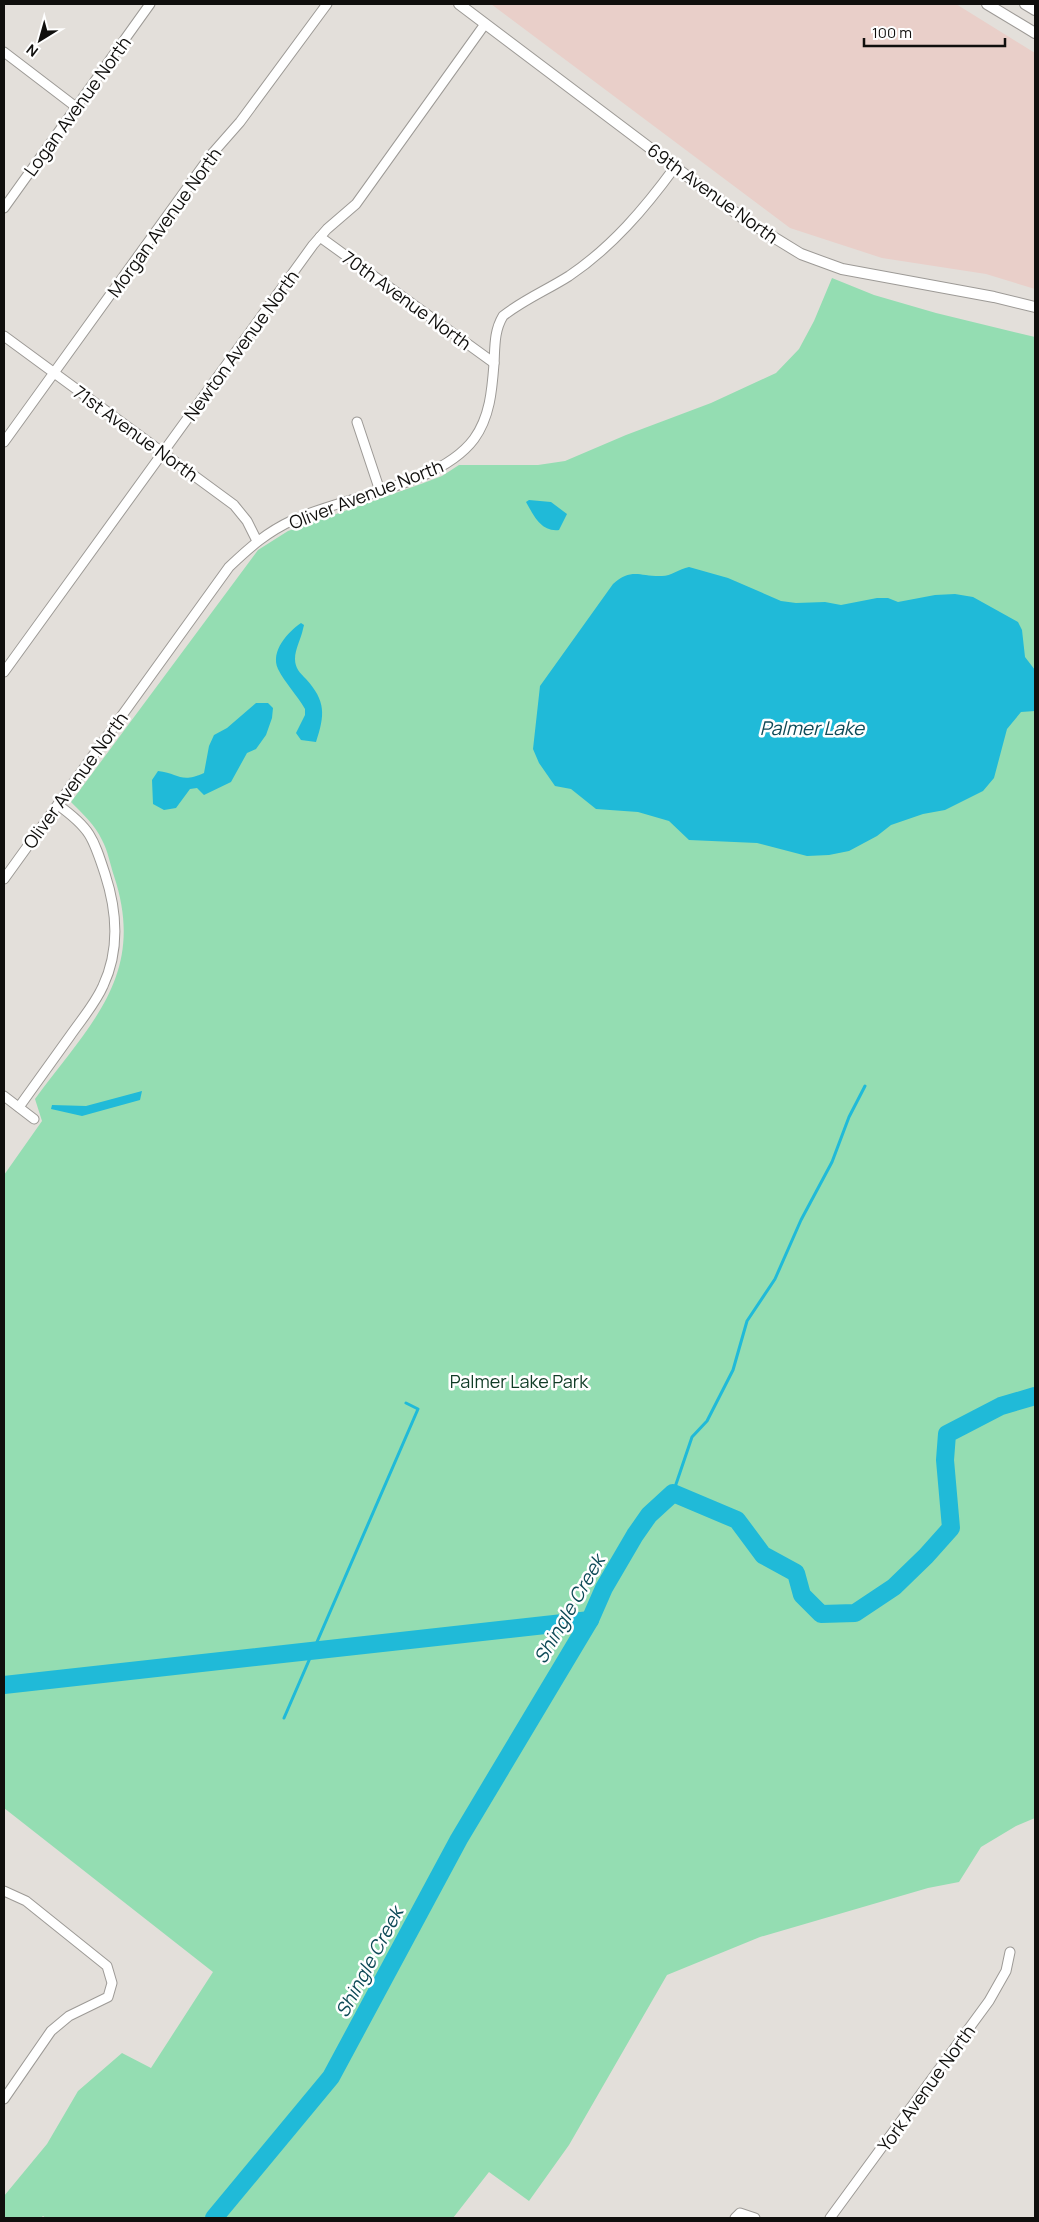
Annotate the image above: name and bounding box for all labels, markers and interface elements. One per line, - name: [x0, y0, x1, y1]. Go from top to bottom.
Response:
- north arrow: [15, 15, 65, 65]
- scale bar: [864, 15, 1005, 47]
- text: 100 m: [872, 22, 912, 43]
- street label: Logan Avenue North: [19, 32, 135, 180]
- street label: 69th Avenue North: [643, 137, 783, 249]
- street label: Morgan Avenue North: [102, 142, 226, 302]
- street label: 70th Avenue North: [338, 245, 476, 355]
- street label: Newton Avenue North: [178, 265, 304, 425]
- street label: 71st Avenue North: [69, 380, 203, 486]
- street label: Oliver Avenue North: [285, 454, 447, 534]
- street label: Oliver Avenue North: [17, 707, 133, 853]
- water label: Palmer Lake: [760, 715, 866, 741]
- park label: Palmer Lake Park: [450, 1369, 589, 1393]
- water label: Shingle Creek: [527, 1548, 612, 1668]
- water label: Shingle Creek: [329, 1900, 410, 2022]
- street label: York Avenue North: [872, 2020, 980, 2156]

